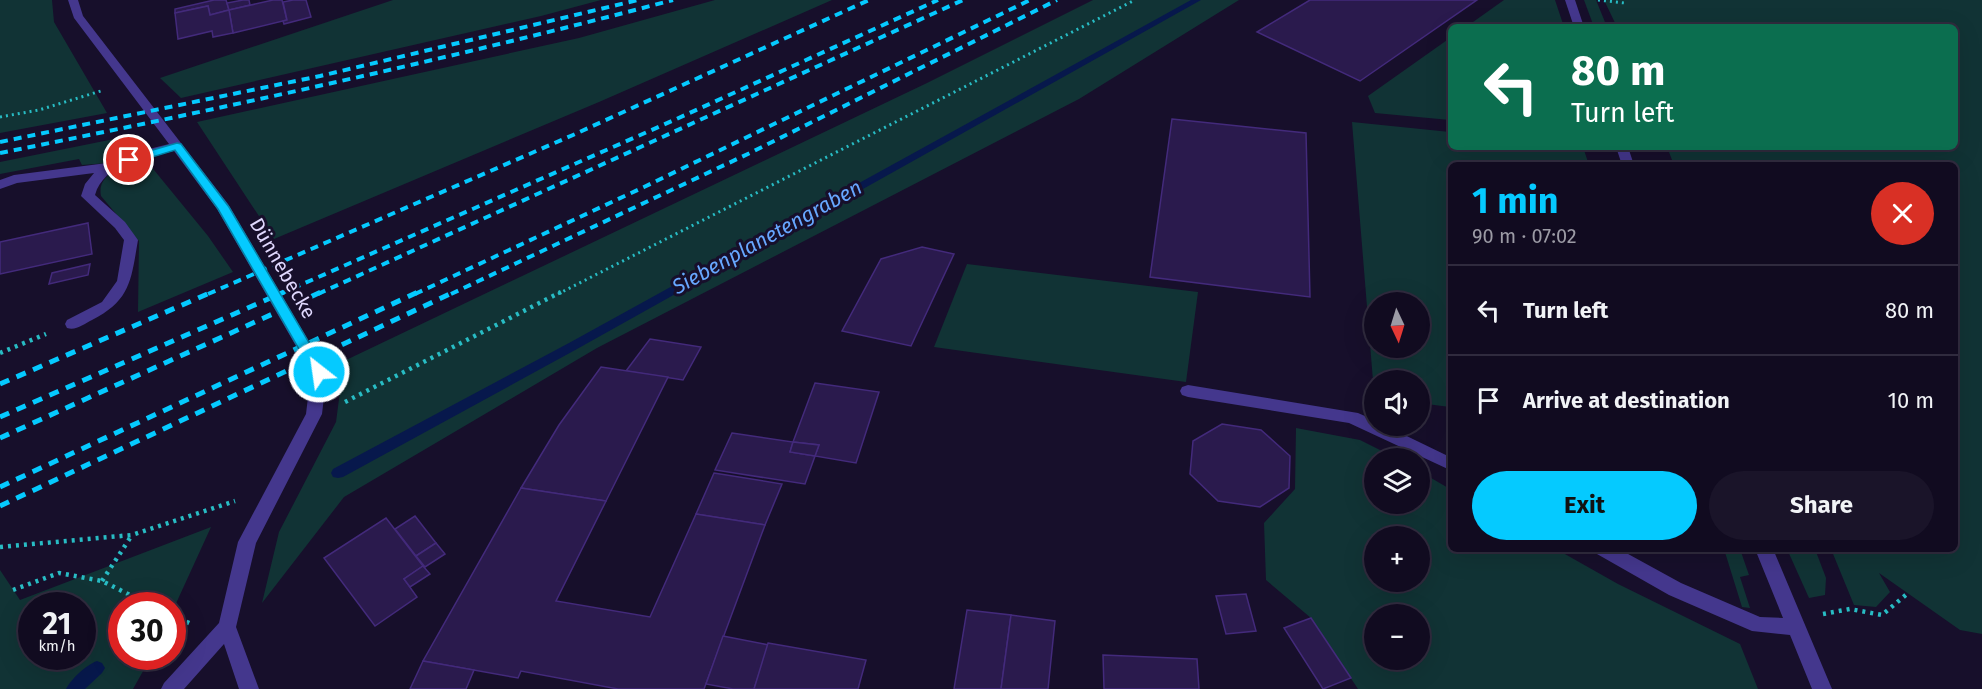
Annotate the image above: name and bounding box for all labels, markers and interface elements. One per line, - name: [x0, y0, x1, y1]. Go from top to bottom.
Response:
- text: 80 m: [1571, 46, 1665, 96]
- icon: left: [1472, 48, 1550, 126]
- text: Turn left: [1571, 97, 1674, 129]
- pin: [103, 134, 154, 185]
- icon: arrive: [112, 143, 145, 176]
- water label: Siebenplanetengraben: [667, 174, 866, 301]
- text: 1 min: [1472, 179, 1559, 223]
- button: close: [1871, 182, 1934, 245]
- street label: Dünnebecke: [245, 213, 321, 323]
- text: 90 m · 07:02: [1472, 224, 1577, 248]
- north arrow: [1364, 292, 1430, 358]
- map controls: [1364, 292, 1430, 670]
- icon: left: [1472, 294, 1505, 327]
- text: Turn left: [1523, 297, 1608, 324]
- text: 80 m: [1885, 297, 1934, 324]
- position arrow: [287, 340, 351, 404]
- button: sound: [1364, 370, 1430, 436]
- icon: arrive: [1472, 384, 1505, 417]
- text: Arrive at destination: [1523, 387, 1730, 414]
- text: 10 m: [1888, 387, 1934, 414]
- button: layers: [1364, 448, 1430, 514]
- button: Exit: [1472, 471, 1697, 540]
- button: Share: [1709, 471, 1934, 540]
- button: +: [1364, 526, 1430, 592]
- speed limit sign: 30: [108, 592, 186, 670]
- button: −: [1364, 604, 1430, 670]
- text: 21: [43, 606, 71, 642]
- text: km/h: [38, 637, 76, 655]

